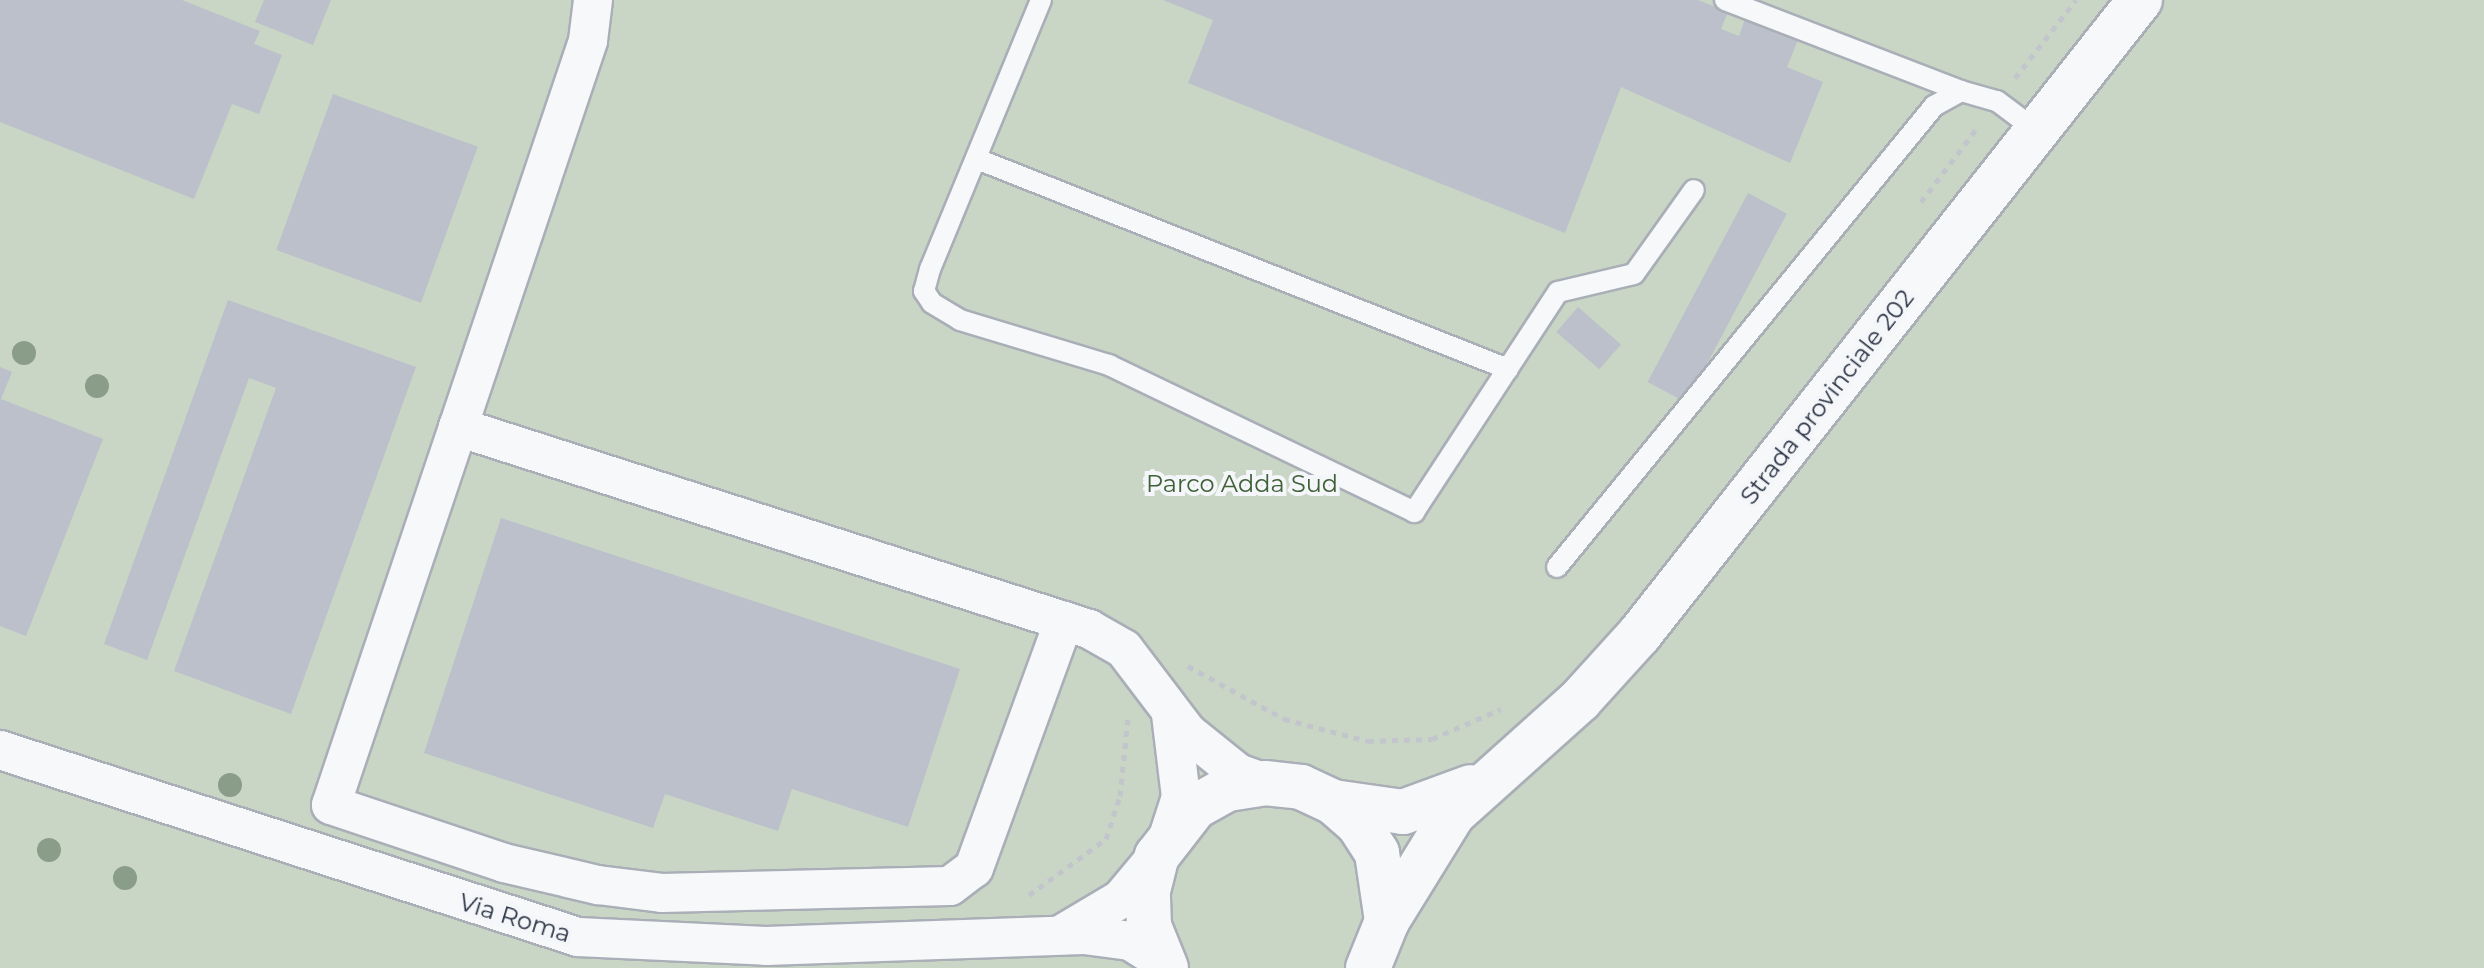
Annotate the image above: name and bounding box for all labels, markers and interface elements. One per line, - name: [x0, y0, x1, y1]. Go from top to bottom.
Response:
- street label: Strada provinciale 202: [1734, 284, 1920, 510]
- park label: Parco Adda Sud: [1146, 470, 1338, 498]
- street label: Via Roma: [456, 887, 574, 949]

